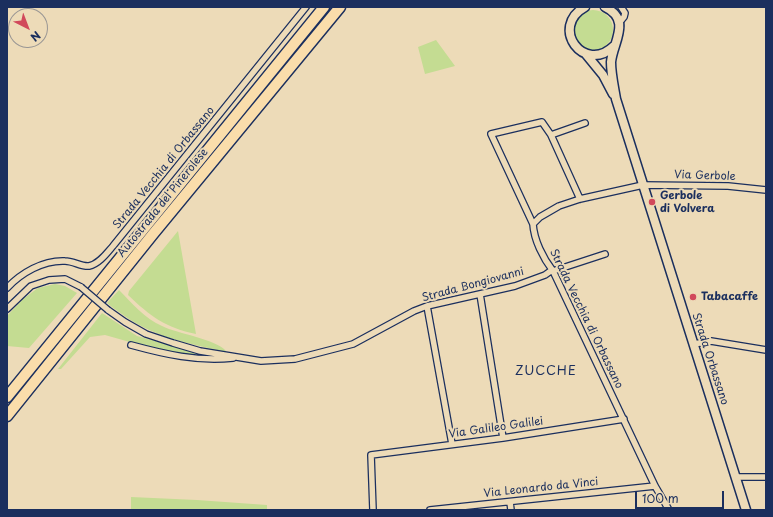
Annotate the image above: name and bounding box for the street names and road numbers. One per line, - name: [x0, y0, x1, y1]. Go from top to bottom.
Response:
- street label: Strada Vecchia di Orbassano: [111, 104, 217, 232]
- street label: Autostrada del Pinerolese: [115, 146, 211, 260]
- street label: Via Gerbole: [674, 168, 736, 184]
- street label: Strada Vecchia di Orbassano: [546, 247, 626, 391]
- street label: Strada Bongiovanni: [421, 265, 525, 305]
- street label: Strada Orbassano: [689, 311, 731, 407]
- street label: Via Galileo Galilei: [448, 415, 544, 441]
- street label: Via Leonardo da Vinci: [483, 475, 599, 501]

